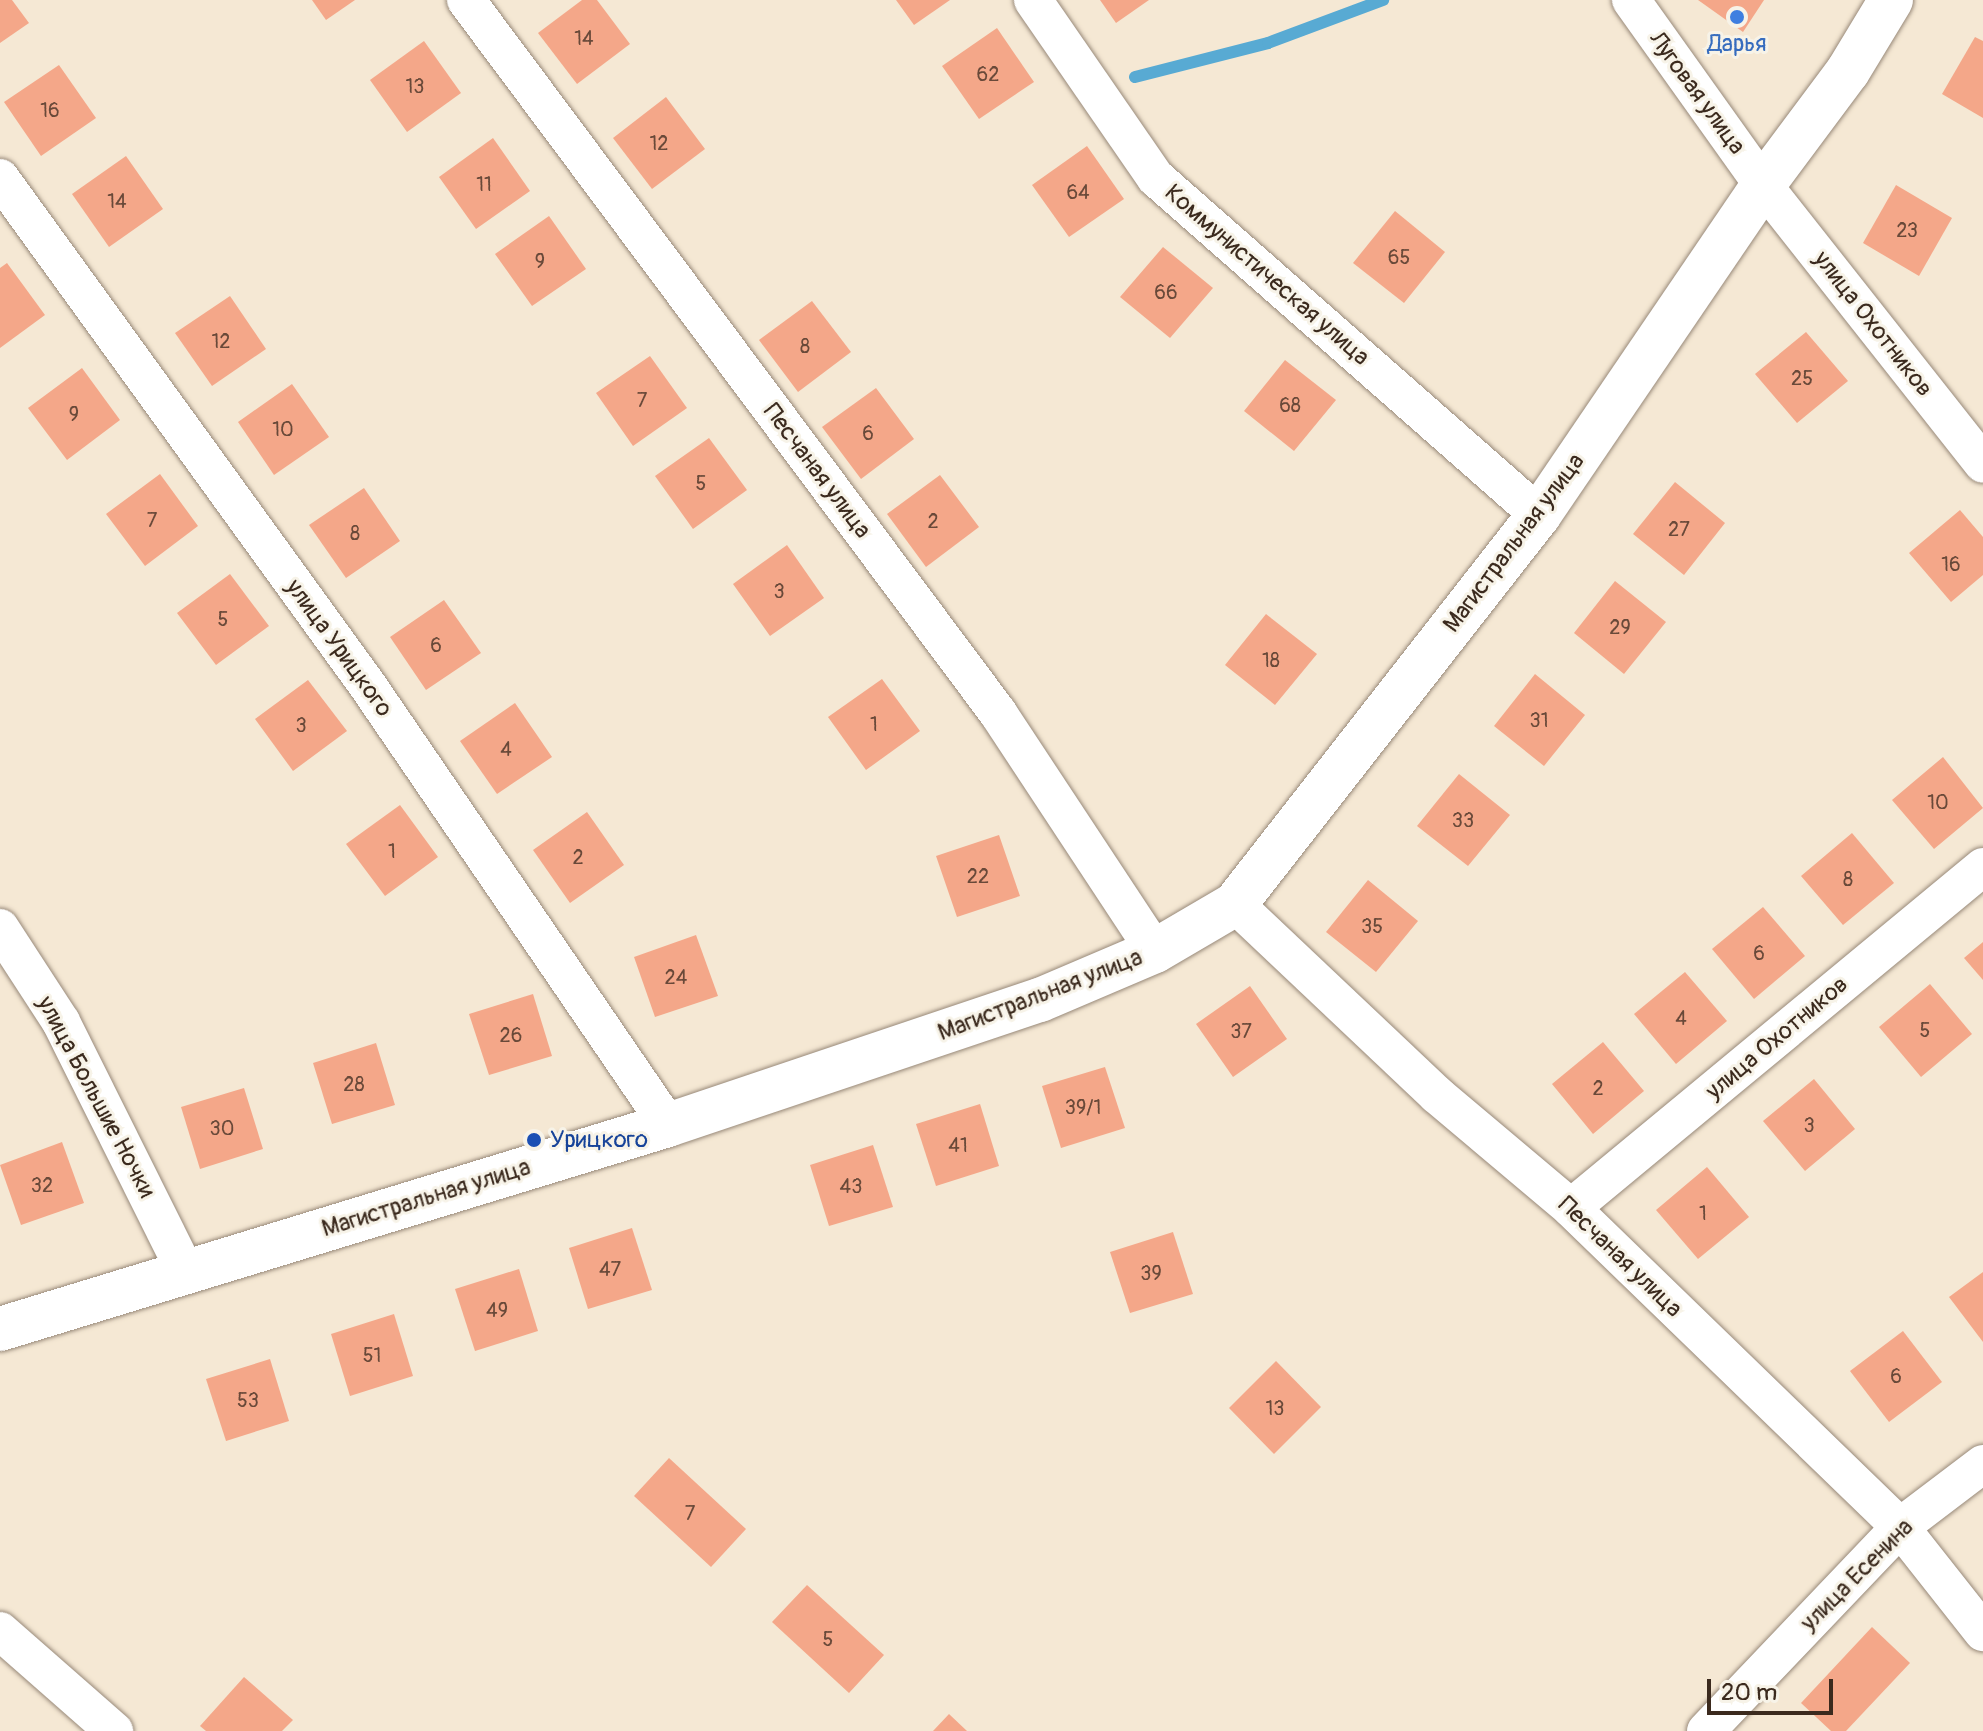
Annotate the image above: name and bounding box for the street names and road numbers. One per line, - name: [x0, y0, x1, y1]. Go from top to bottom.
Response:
- street label: Луговая улица: [1643, 26, 1751, 160]
- street label: Коммунистическая улица: [1159, 178, 1375, 372]
- street label: улица Охотников: [1807, 245, 1939, 403]
- street label: Песчаная улица: [757, 398, 877, 544]
- street label: Магистральная улица: [1437, 448, 1591, 638]
- street label: улица Урицкого: [280, 574, 398, 722]
- street label: Магистральная улица: [934, 943, 1146, 1047]
- street label: улица Охотников: [1700, 970, 1854, 1106]
- street label: улица Большие Ночки: [31, 991, 161, 1203]
- street label: Магистральная улица: [318, 1153, 534, 1243]
- street label: Песчаная улица: [1552, 1191, 1688, 1323]
- street label: улица Есенина: [1795, 1513, 1919, 1637]

